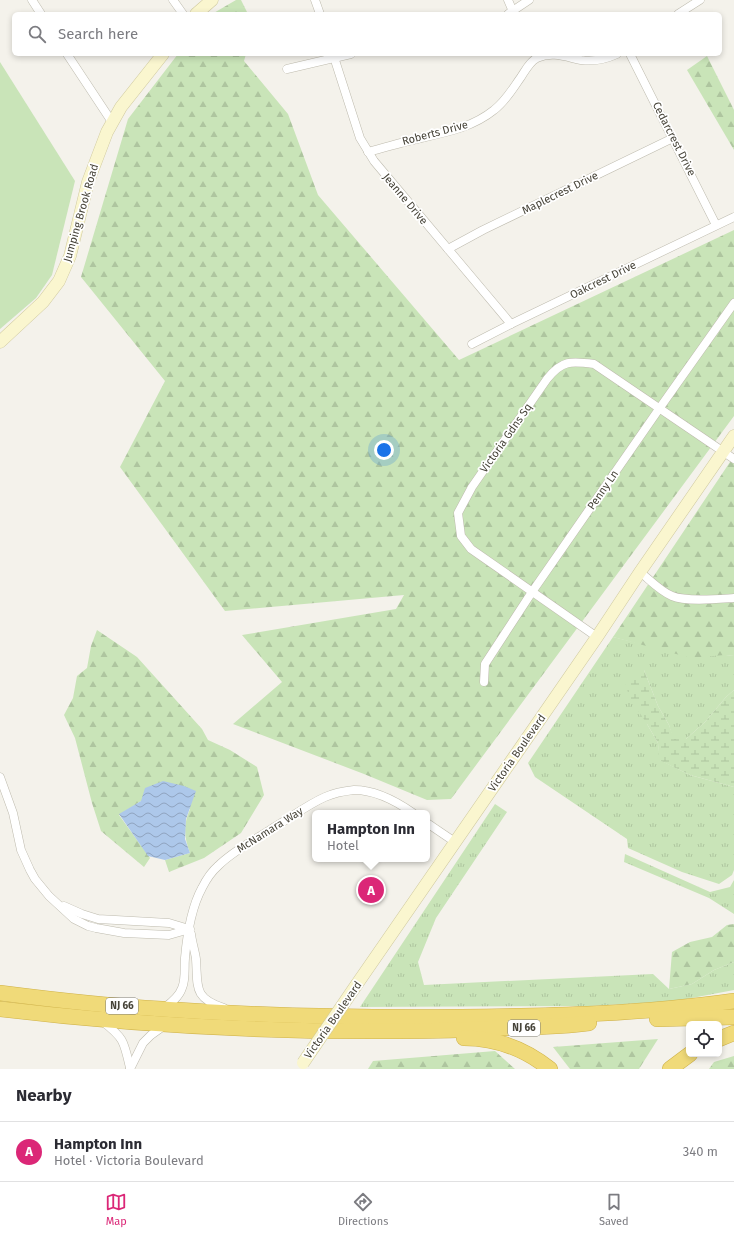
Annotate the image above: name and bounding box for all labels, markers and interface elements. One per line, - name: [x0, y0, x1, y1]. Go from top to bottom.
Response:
- search box: [12, 12, 722, 56]
- icon: search: [26, 23, 48, 45]
- text: Search here: [58, 25, 138, 43]
- street label: Cedarcrest Drive: [650, 100, 698, 178]
- street label: Roberts Drive: [401, 118, 469, 148]
- street label: Jumping Brook Road: [61, 163, 101, 263]
- street label: Maplecrest Drive: [520, 169, 600, 217]
- street label: Jeanne Drive: [380, 171, 430, 227]
- street label: Oakcrest Drive: [568, 258, 638, 302]
- street label: Victoria Gdns Sq: [477, 401, 535, 475]
- your location: [374, 440, 394, 460]
- street label: Penny Ln: [585, 468, 621, 512]
- street label: Victoria Boulevard: [485, 712, 549, 794]
- street label: McNamara Way: [235, 804, 306, 856]
- popup: [312, 810, 430, 862]
- text: Hampton Inn: [327, 820, 415, 838]
- text: Hotel: [327, 838, 359, 853]
- pin: A: [358, 875, 384, 905]
- street label: Victoria Boulevard: [301, 979, 365, 1061]
- road number: NJ 66: [106, 998, 138, 1014]
- road number: NJ 66: [508, 1020, 540, 1036]
- map controls: [686, 1021, 722, 1057]
- button: locate: [686, 1021, 722, 1057]
- text: Nearby: [16, 1085, 71, 1106]
- text: Hampton Inn: [54, 1135, 142, 1153]
- text: A: [25, 1144, 33, 1159]
- text: 340 m: [683, 1144, 718, 1159]
- text: Hotel · Victoria Boulevard: [54, 1153, 204, 1168]
- tab: Map: [105, 1191, 127, 1228]
- tab: Directions: [338, 1191, 388, 1228]
- tab: Saved: [599, 1191, 629, 1228]

